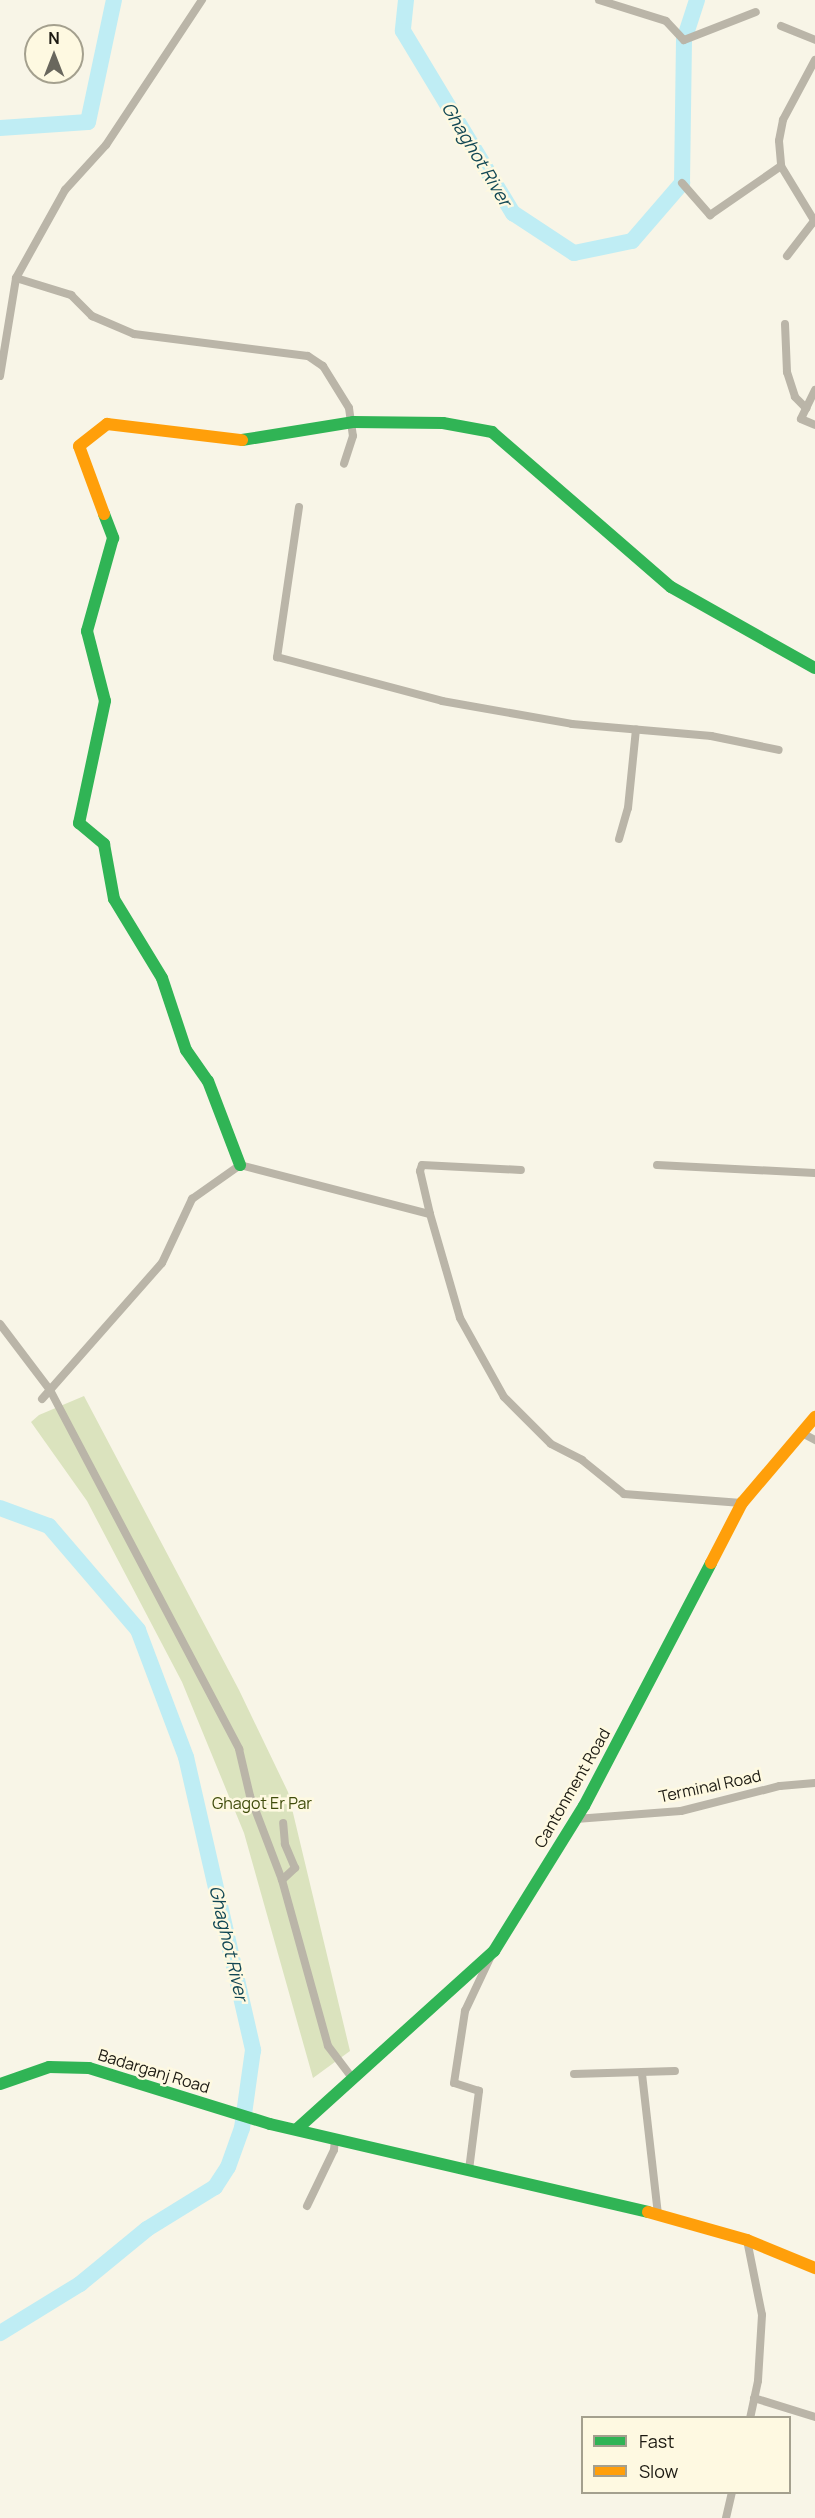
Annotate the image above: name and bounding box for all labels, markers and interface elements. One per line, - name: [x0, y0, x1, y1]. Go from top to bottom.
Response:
- north arrow: [24, 24, 84, 84]
- text: N: [48, 27, 60, 49]
- water label: Ghaghot River: [437, 98, 517, 210]
- street label: Cantonment Road: [530, 1725, 614, 1851]
- street label: Terminal Road: [657, 1766, 763, 1806]
- park label: Ghagot Er Par: [212, 1793, 312, 1813]
- water label: Ghaghot River: [205, 1883, 253, 2003]
- street label: Badarganj Road: [96, 2045, 212, 2097]
- legend: [581, 2416, 791, 2494]
- text: Fast: [639, 2429, 674, 2453]
- text: Slow: [639, 2459, 678, 2483]

